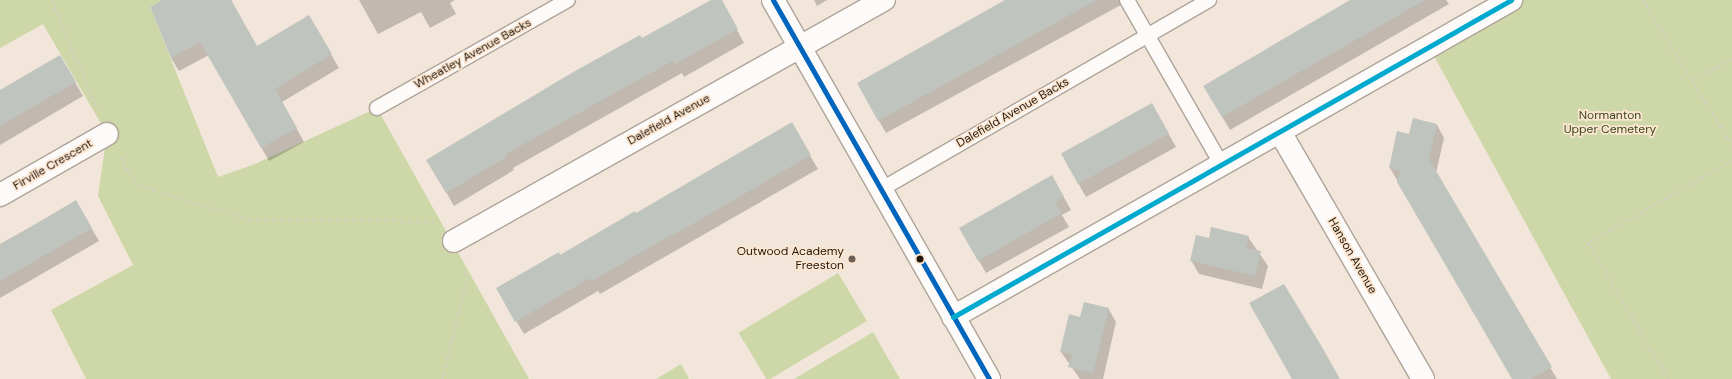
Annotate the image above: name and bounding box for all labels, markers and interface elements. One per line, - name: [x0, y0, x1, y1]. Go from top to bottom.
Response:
- street label: Wheatley Avenue Backs: [412, 16, 534, 92]
- street label: Dalefield Avenue Backs: [954, 75, 1072, 151]
- street label: Dalefield Avenue: [625, 91, 713, 149]
- park label: Normanton Upper Cemetery: [1564, 109, 1656, 137]
- street label: Firville Crescent: [11, 136, 95, 194]
- street label: Hanson Avenue: [1324, 215, 1380, 297]
- place label: Outwood Academy Freeston: [737, 245, 844, 273]
- marker: Outwood Academy Freeston: [847, 254, 857, 264]
- unlabelled marker: [915, 254, 925, 264]

